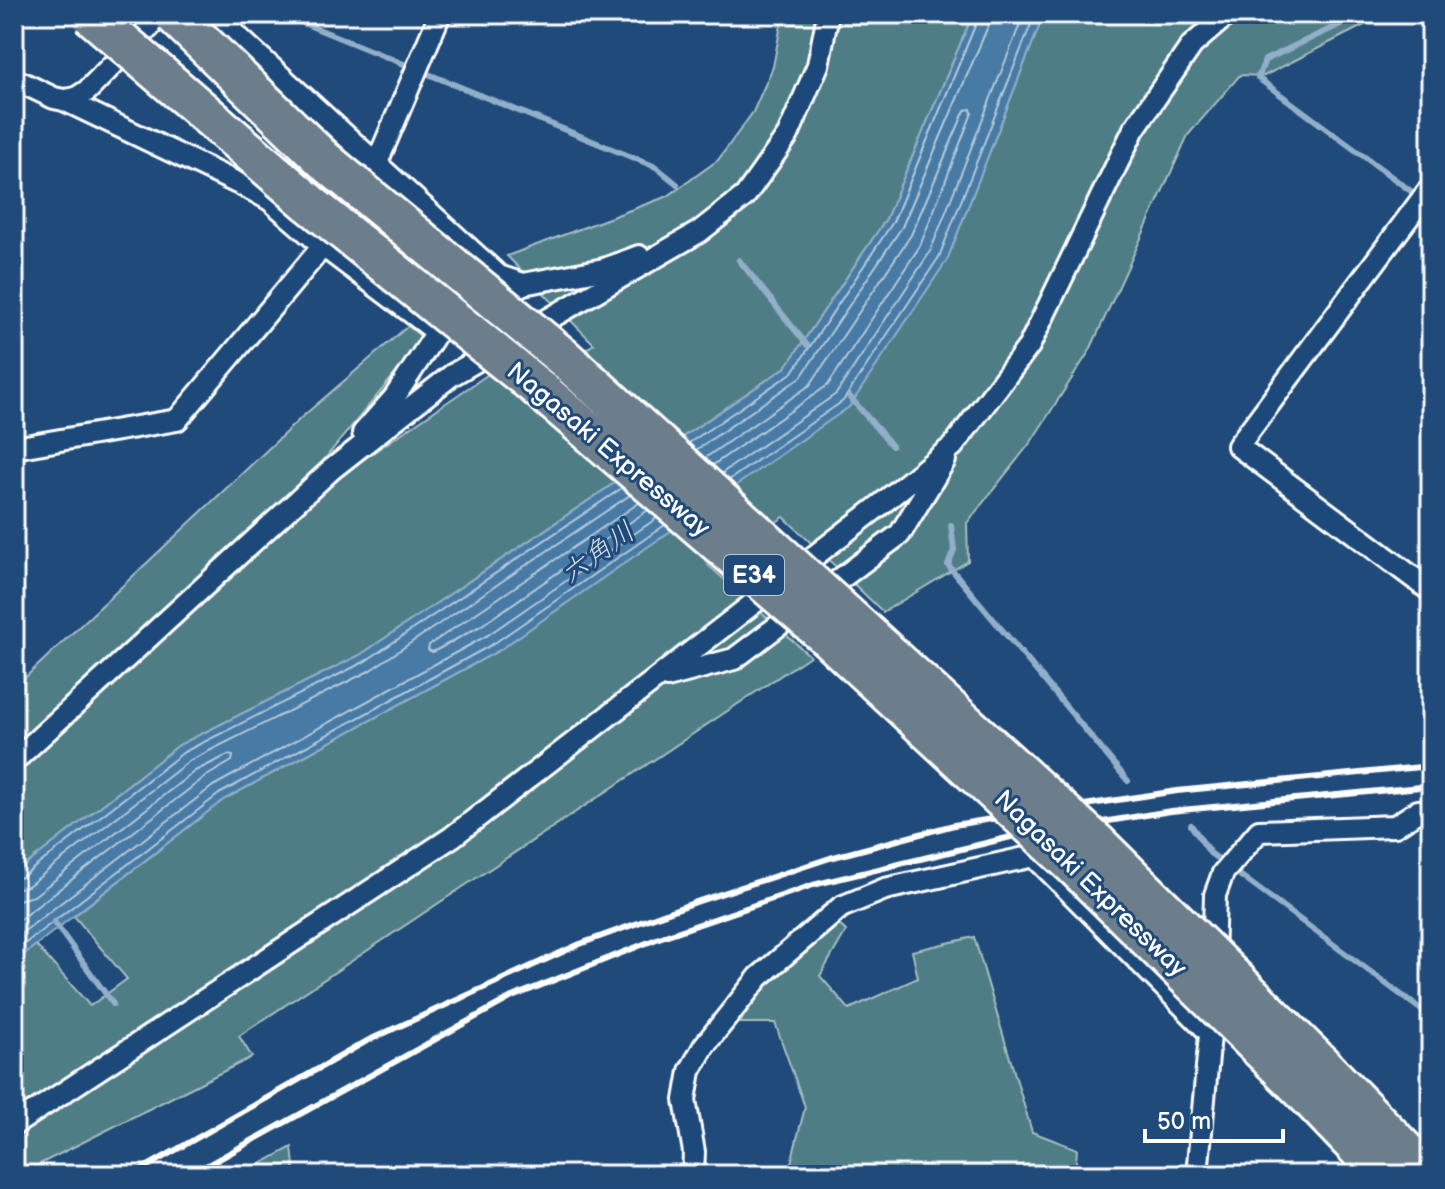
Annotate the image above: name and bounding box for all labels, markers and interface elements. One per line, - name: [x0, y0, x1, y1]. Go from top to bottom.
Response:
- street label: Nagasaki Expressway: [500, 356, 716, 544]
- water label: 六角川: [554, 515, 642, 591]
- road number: E34: [724, 555, 784, 595]
- street label: Nagasaki Expressway: [987, 784, 1193, 984]
- scale bar: [1145, 1093, 1283, 1143]
- text: 50 m: [1157, 1107, 1211, 1136]

